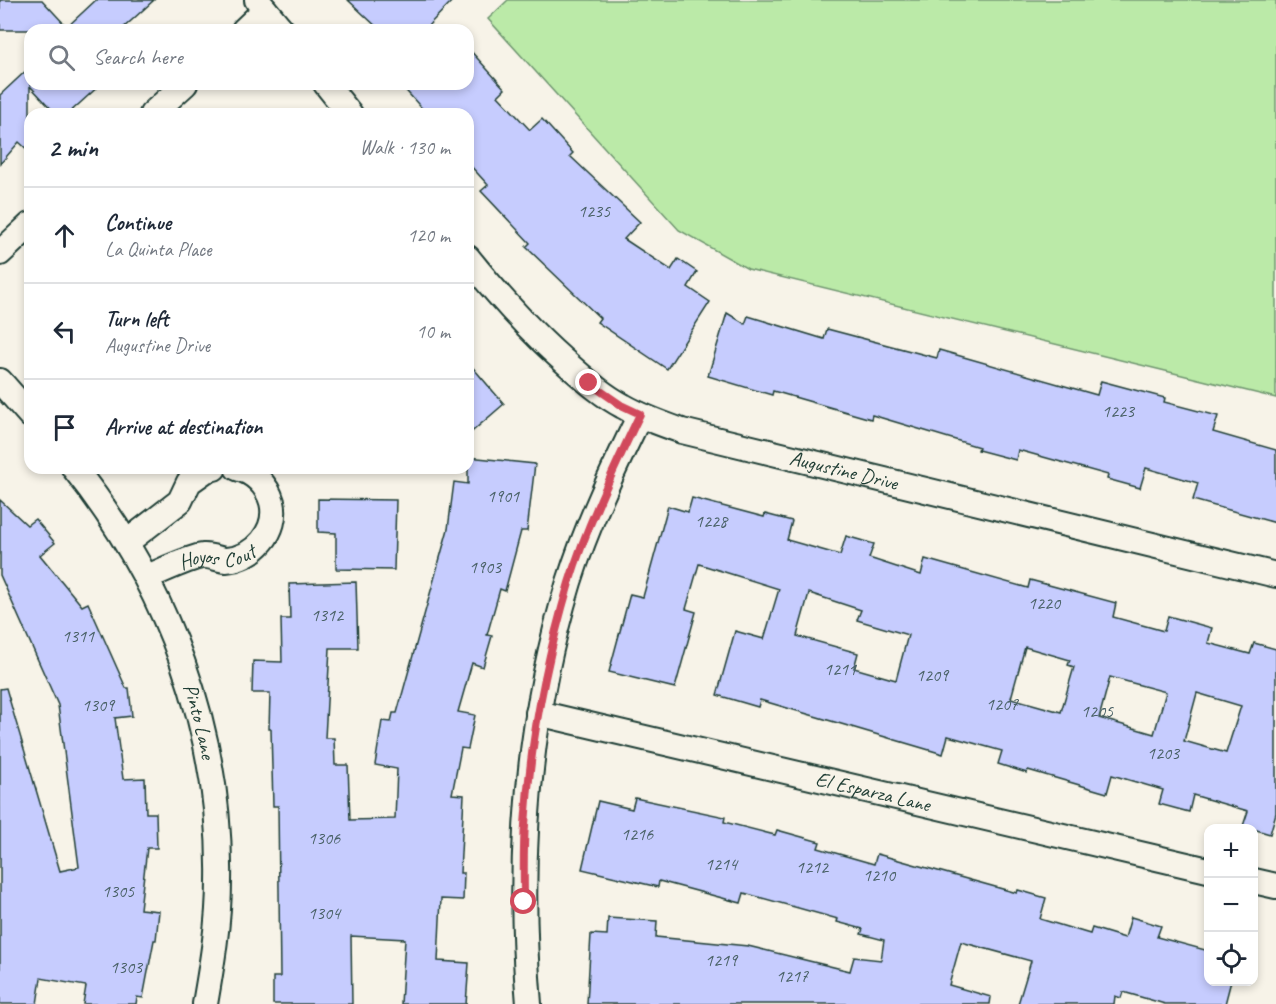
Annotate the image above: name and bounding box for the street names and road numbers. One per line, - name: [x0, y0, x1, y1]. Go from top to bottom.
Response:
- street label: Augustine Drive: [787, 445, 902, 496]
- street label: Hoyos Cout: [175, 537, 263, 575]
- street label: Pinto Lane: [177, 680, 222, 763]
- street label: El Esparza Lane: [813, 765, 935, 818]

